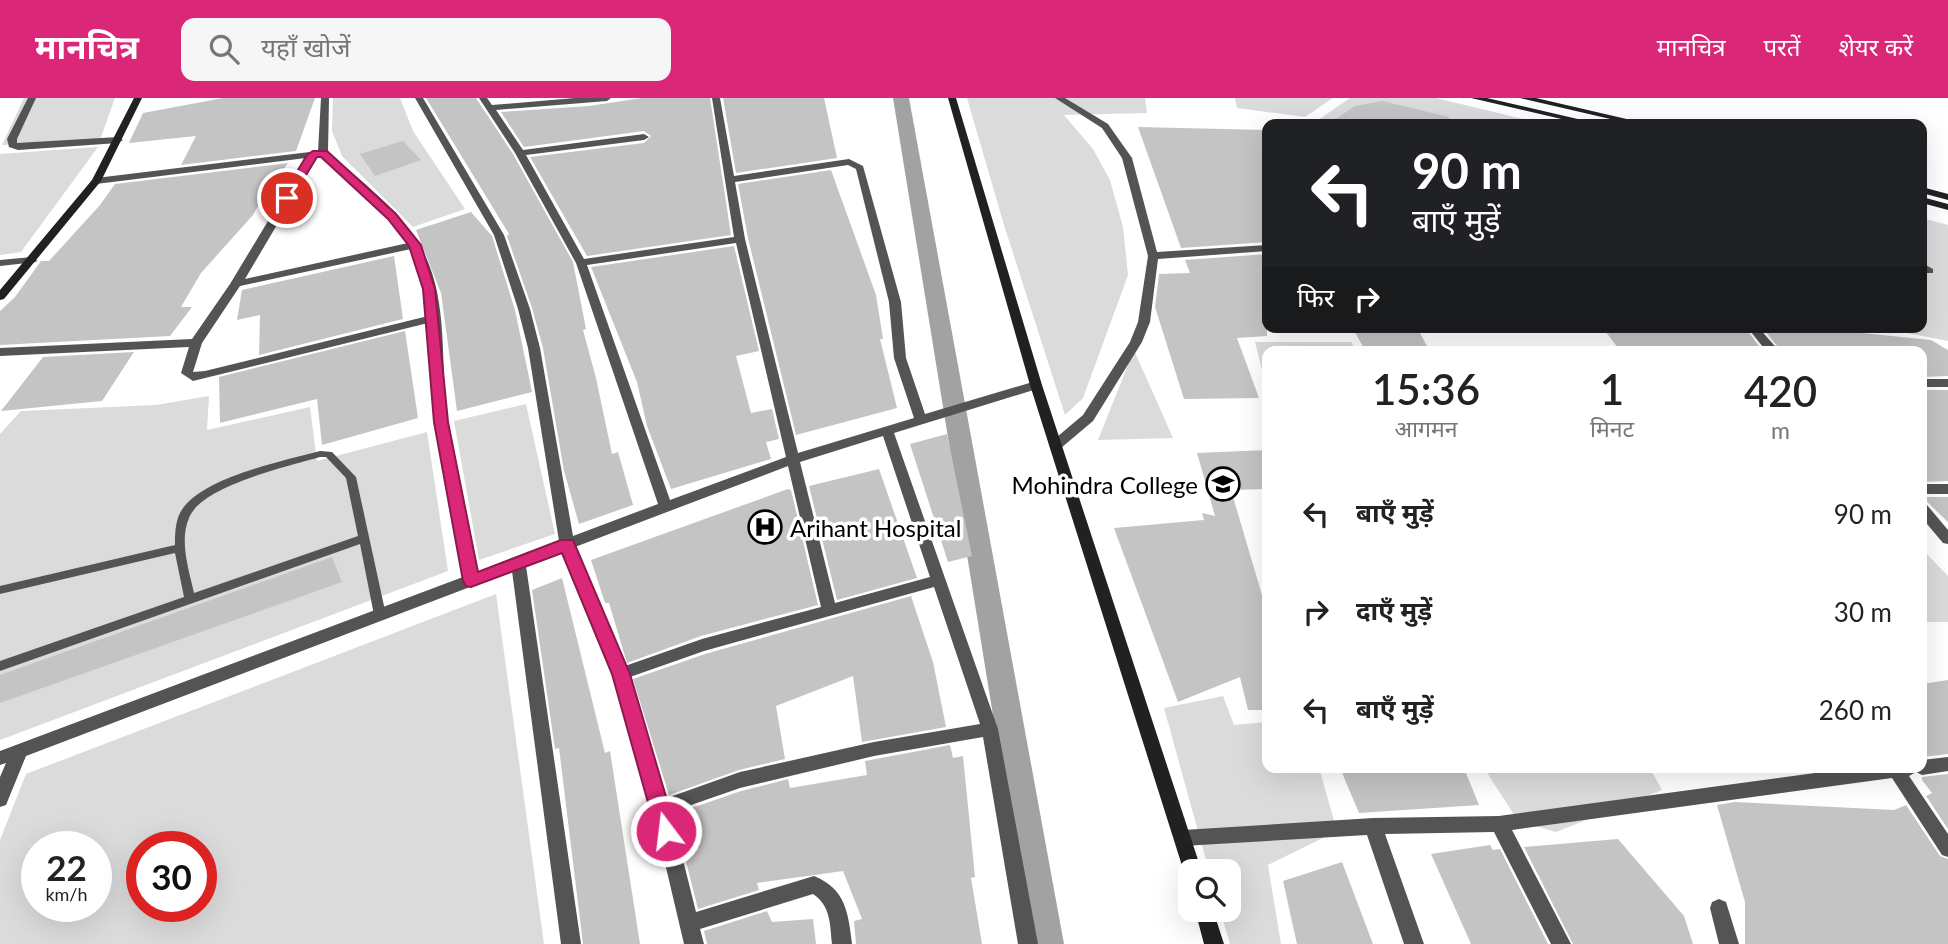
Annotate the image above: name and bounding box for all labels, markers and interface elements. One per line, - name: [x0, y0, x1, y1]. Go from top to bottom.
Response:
- search box: [181, 18, 671, 81]
- text: मानचित्र: [35, 26, 139, 66]
- icon: search: [205, 30, 243, 68]
- text: यहाँ खोजें: [261, 31, 351, 63]
- text: मानचित्र: [1657, 32, 1725, 61]
- text: परतें: [1763, 32, 1801, 61]
- text: शेयर करें: [1839, 32, 1913, 61]
- text: 90 m: [1412, 141, 1522, 199]
- icon: left: [1297, 147, 1388, 238]
- pin: [257, 168, 317, 228]
- icon: arrive: [268, 179, 306, 217]
- text: बाएँ मुड़ें: [1412, 200, 1501, 239]
- icon: right: [1348, 280, 1386, 318]
- text: फिर: [1297, 281, 1334, 313]
- text: 15:36: [1372, 364, 1480, 414]
- text: 1: [1600, 364, 1624, 414]
- text: 420: [1744, 366, 1817, 416]
- text: आगमन: [1394, 414, 1457, 442]
- text: मिनट: [1590, 414, 1634, 442]
- text: m: [1771, 416, 1790, 444]
- school or university icon: Mohindra College: [1204, 465, 1242, 503]
- place label: Mohindra College: [1012, 470, 1198, 499]
- icon: left: [1297, 495, 1335, 533]
- text: बाएँ मुड़ें: [1356, 496, 1434, 528]
- text: 90 m: [1834, 498, 1892, 530]
- hospital icon: Arihant Hospital: [746, 508, 784, 546]
- place label: Arihant Hospital: [790, 513, 961, 542]
- icon: right: [1297, 593, 1335, 631]
- text: दाएँ मुड़ें: [1356, 594, 1432, 626]
- text: 30 m: [1834, 596, 1892, 628]
- icon: left: [1297, 691, 1335, 729]
- text: बाएँ मुड़ें: [1356, 692, 1434, 724]
- text: 260 m: [1819, 694, 1892, 726]
- position arrow: [629, 794, 703, 868]
- speed limit sign: 30: [126, 831, 217, 922]
- text: 22: [46, 846, 87, 888]
- map controls: [1178, 859, 1241, 922]
- button: search: [1178, 859, 1241, 922]
- text: km/h: [45, 883, 88, 905]

